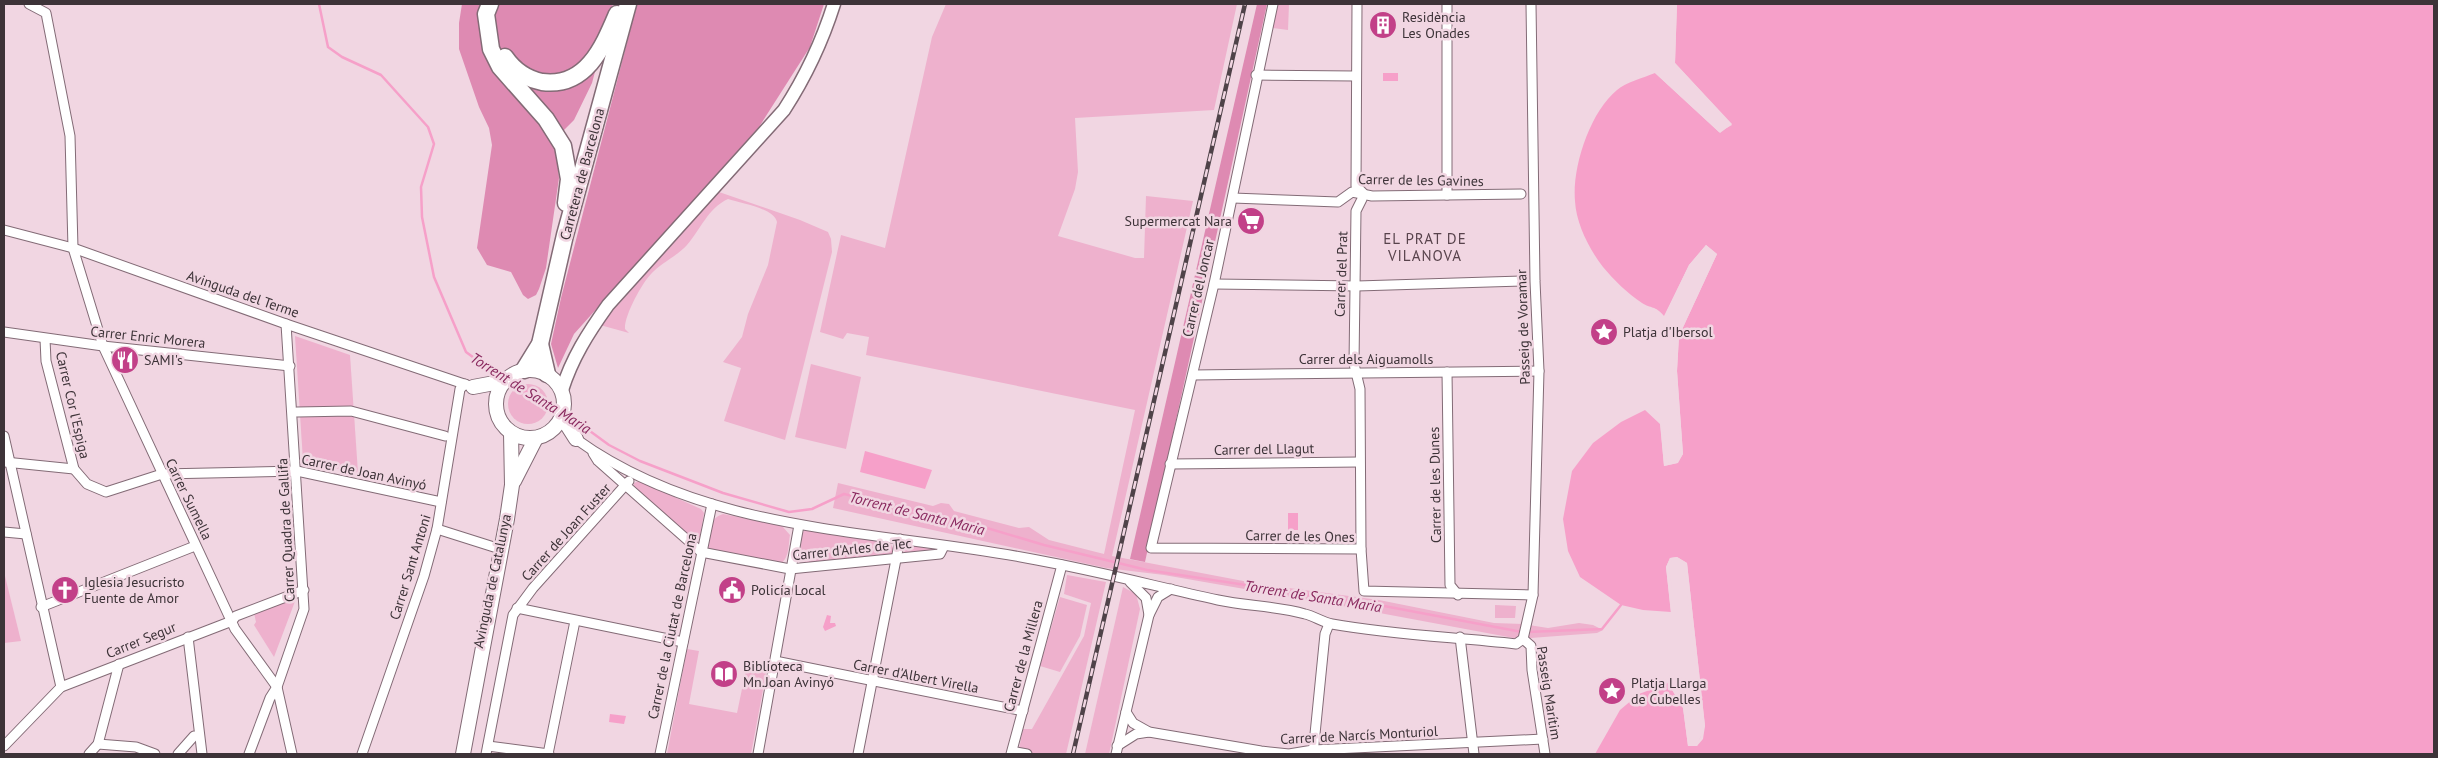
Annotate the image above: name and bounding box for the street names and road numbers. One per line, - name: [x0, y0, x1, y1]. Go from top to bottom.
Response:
- street label: Carretera de Barcelona: [556, 106, 608, 242]
- street label: Carrer de les Gavines: [1358, 170, 1484, 190]
- street label: Carrer del Prat: [1331, 230, 1352, 317]
- street label: Carrer del Joncar: [1178, 237, 1218, 339]
- street label: Avinguda del Terme: [185, 266, 301, 322]
- street label: Passeig de Voramar: [1512, 269, 1534, 385]
- street label: Carrer Enric Morera: [90, 322, 206, 352]
- street label: Carrer Cor l'Espiga: [52, 350, 94, 460]
- street label: Carrer dels Aiguamolls: [1299, 350, 1433, 368]
- street label: Carrer de les Dunes: [1425, 427, 1445, 543]
- street label: Carrer del Llagut: [1214, 439, 1315, 459]
- street label: Carrer de Joan Avinyó: [300, 450, 428, 494]
- street label: Carrer Sumella: [162, 455, 216, 543]
- street label: Carrer Quadra de Gallifa: [273, 458, 299, 602]
- street label: Carrer de Joan Fuster: [517, 479, 615, 585]
- street label: Carrer Sant Antoni: [385, 512, 435, 622]
- street label: Avinguda de Catalunya: [469, 512, 515, 650]
- street label: Carrer de les Ones: [1245, 526, 1355, 546]
- street label: Carrer de la Ciutat de Barcelona: [643, 531, 701, 721]
- street label: Carrer d'Arles de Tec: [792, 534, 912, 564]
- street label: Carrer de la Millera: [999, 598, 1047, 714]
- street label: Carrer Segur: [103, 618, 179, 662]
- street label: Passeig Marítim: [1533, 645, 1565, 741]
- street label: Carrer d'Albert Virella: [852, 655, 980, 697]
- street label: Carrer de Narcís Monturiol: [1280, 722, 1438, 748]

